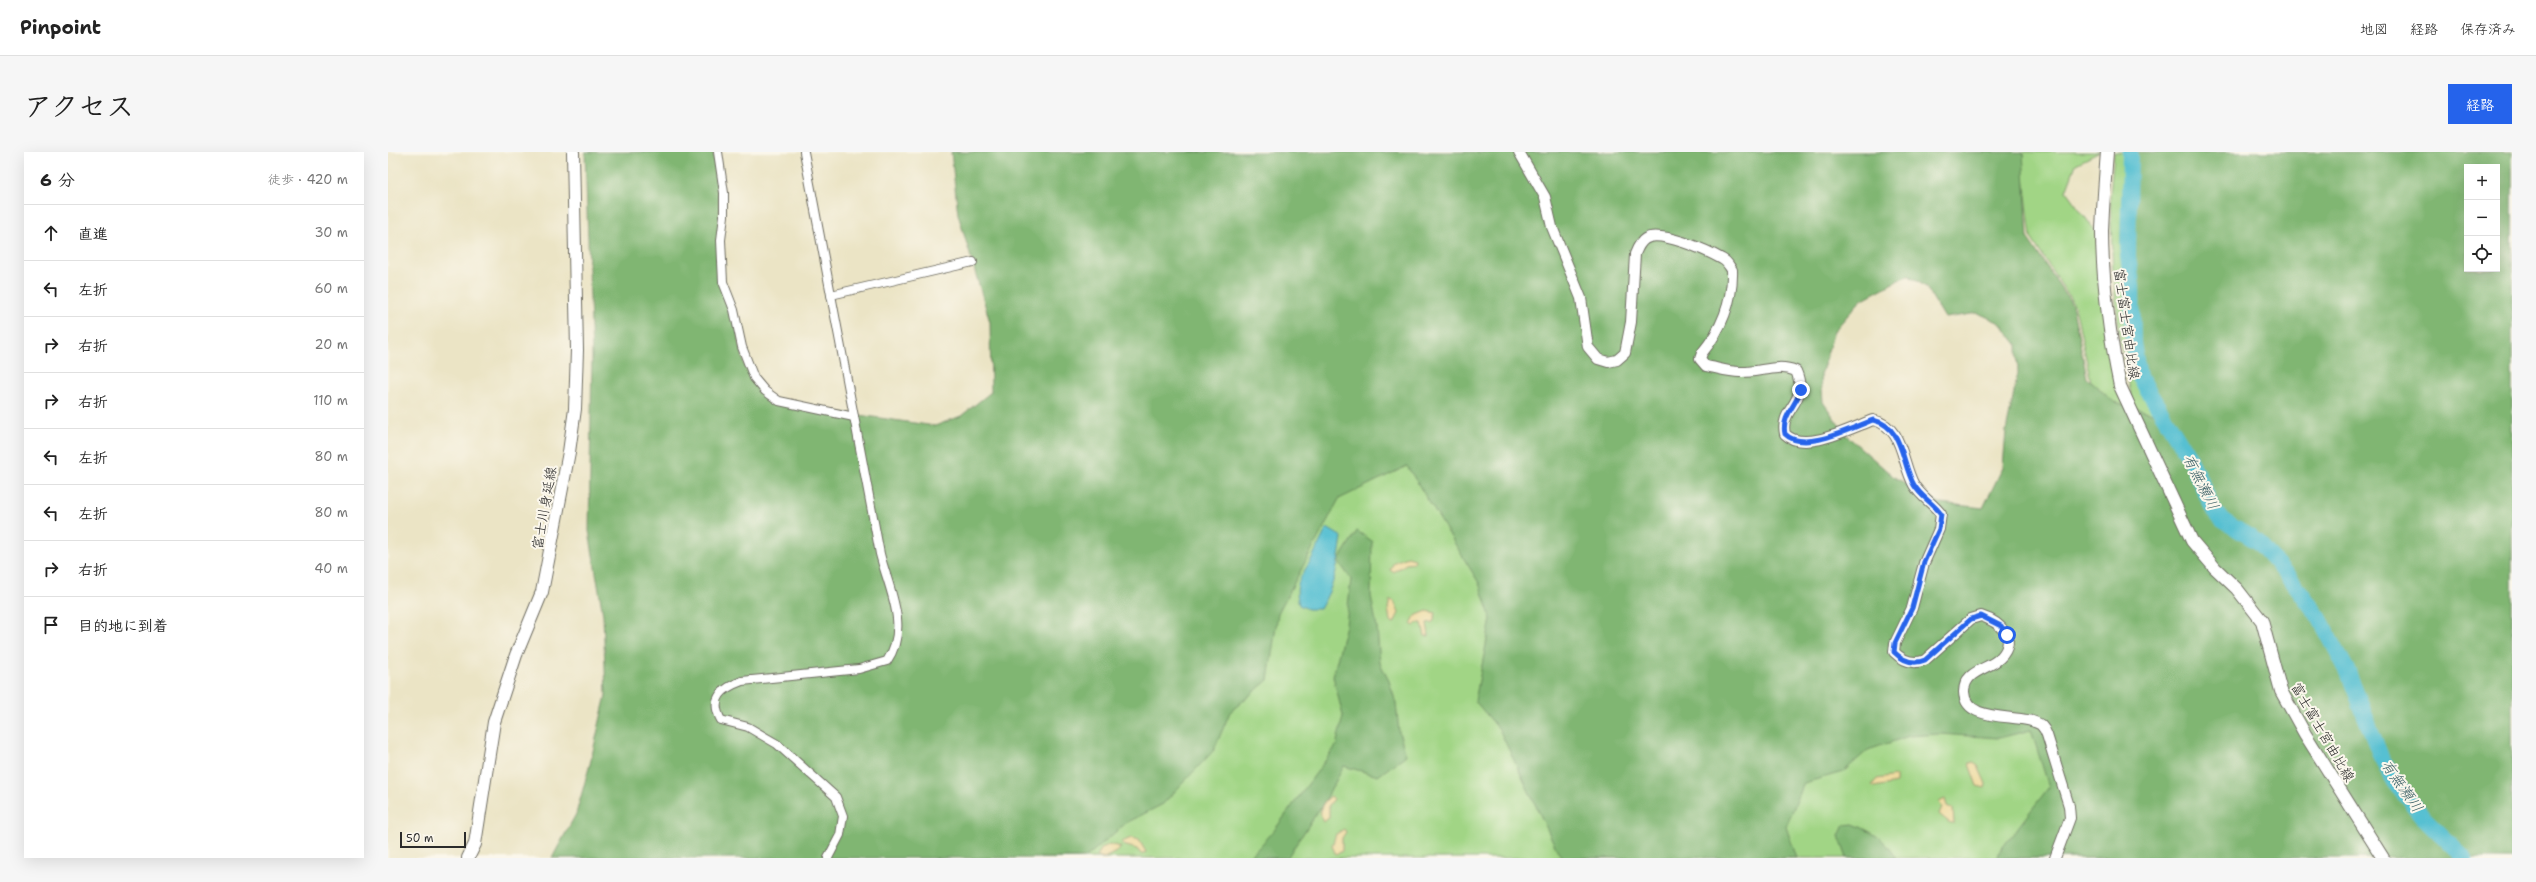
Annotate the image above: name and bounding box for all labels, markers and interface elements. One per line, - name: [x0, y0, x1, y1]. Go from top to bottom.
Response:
- text: Pinpoint: [20, 15, 101, 40]
- text: 地図: [2360, 20, 2388, 38]
- text: 経路: [2410, 20, 2438, 38]
- text: 保存済み: [2460, 20, 2516, 38]
- button: 経路: [2448, 84, 2512, 124]
- text: アクセス: [24, 87, 134, 125]
- map controls: [2464, 164, 2500, 272]
- button: +: [2464, 164, 2500, 200]
- text: 6 分: [40, 169, 75, 191]
- text: 徒歩 · 420 m: [268, 171, 348, 188]
- button: −: [2464, 200, 2500, 236]
- icon: ahead: [40, 222, 62, 244]
- text: 直進: [78, 224, 108, 244]
- text: 30 m: [314, 224, 348, 241]
- button: locate: [2464, 236, 2500, 272]
- street label: 富士富士宮由比線: [2110, 267, 2144, 381]
- icon: left: [40, 278, 62, 300]
- text: 左折: [78, 280, 108, 300]
- text: 60 m: [315, 280, 348, 297]
- icon: right: [40, 334, 62, 356]
- text: 右折: [78, 336, 108, 356]
- text: 20 m: [315, 336, 348, 353]
- route end: [1792, 381, 1810, 399]
- icon: right: [40, 390, 62, 412]
- text: 右折: [78, 392, 108, 412]
- text: 110 m: [313, 392, 348, 409]
- icon: left: [40, 446, 62, 468]
- text: 左折: [78, 448, 108, 468]
- text: 80 m: [314, 448, 348, 465]
- water label: 有無瀬川: [2178, 451, 2224, 513]
- street label: 富士川身延線: [528, 465, 560, 551]
- icon: left: [40, 502, 62, 524]
- text: 左折: [78, 504, 108, 524]
- text: 80 m: [314, 504, 348, 521]
- icon: right: [40, 558, 62, 580]
- text: 右折: [78, 560, 108, 580]
- text: 40 m: [314, 560, 348, 577]
- icon: arrive: [40, 614, 62, 636]
- text: 目的地に到着: [78, 616, 168, 636]
- route start: [1998, 626, 2016, 644]
- street label: 富士富士宮由比線: [2287, 679, 2359, 785]
- water label: 有無瀬川: [2377, 756, 2427, 816]
- scale bar: [400, 830, 466, 849]
- text: 50 m: [406, 831, 434, 846]

